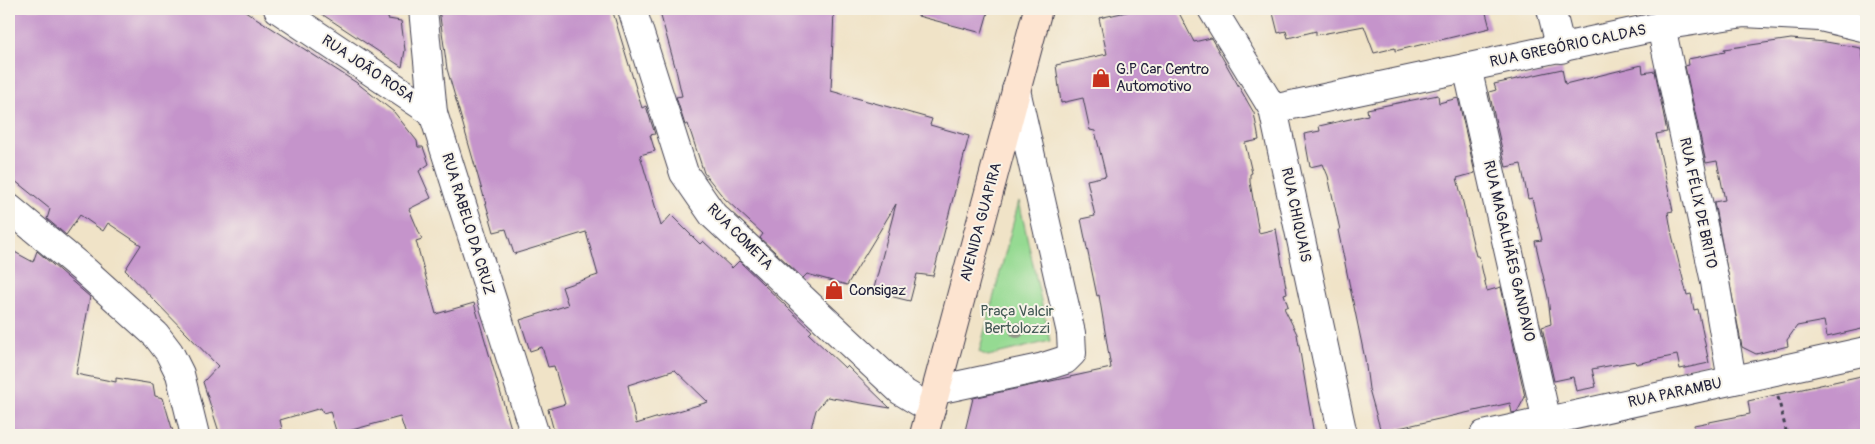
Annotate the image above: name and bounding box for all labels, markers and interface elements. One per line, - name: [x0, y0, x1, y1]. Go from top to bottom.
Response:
- street label: RUA GREGÓRIO CALDAS: [1488, 20, 1648, 72]
- street label: RUA JOÃO ROSA: [318, 31, 418, 107]
- place label: G.P Car Centro Automotivo: [1116, 60, 1209, 96]
- shop icon: G.P Car Centro Automotivo: [1090, 67, 1112, 89]
- street label: RUA FÉLIX DE BRITO: [1675, 136, 1721, 270]
- street label: RUA RABELO DA CRUZ: [437, 151, 499, 297]
- street label: RUA MAGALHÃES GANDAVO: [1479, 159, 1539, 343]
- street label: AVENIDA GUAPIRA: [956, 160, 1006, 283]
- street label: RUA CHIQUAIS: [1277, 166, 1315, 264]
- street label: RUA COMETA: [703, 200, 777, 274]
- shop icon: Consigaz: [823, 279, 845, 301]
- place label: Consigaz: [849, 281, 906, 300]
- park label: Praça Valcir Bertolozzi: [980, 302, 1054, 338]
- street label: RUA PARAMBU: [1626, 374, 1724, 412]

